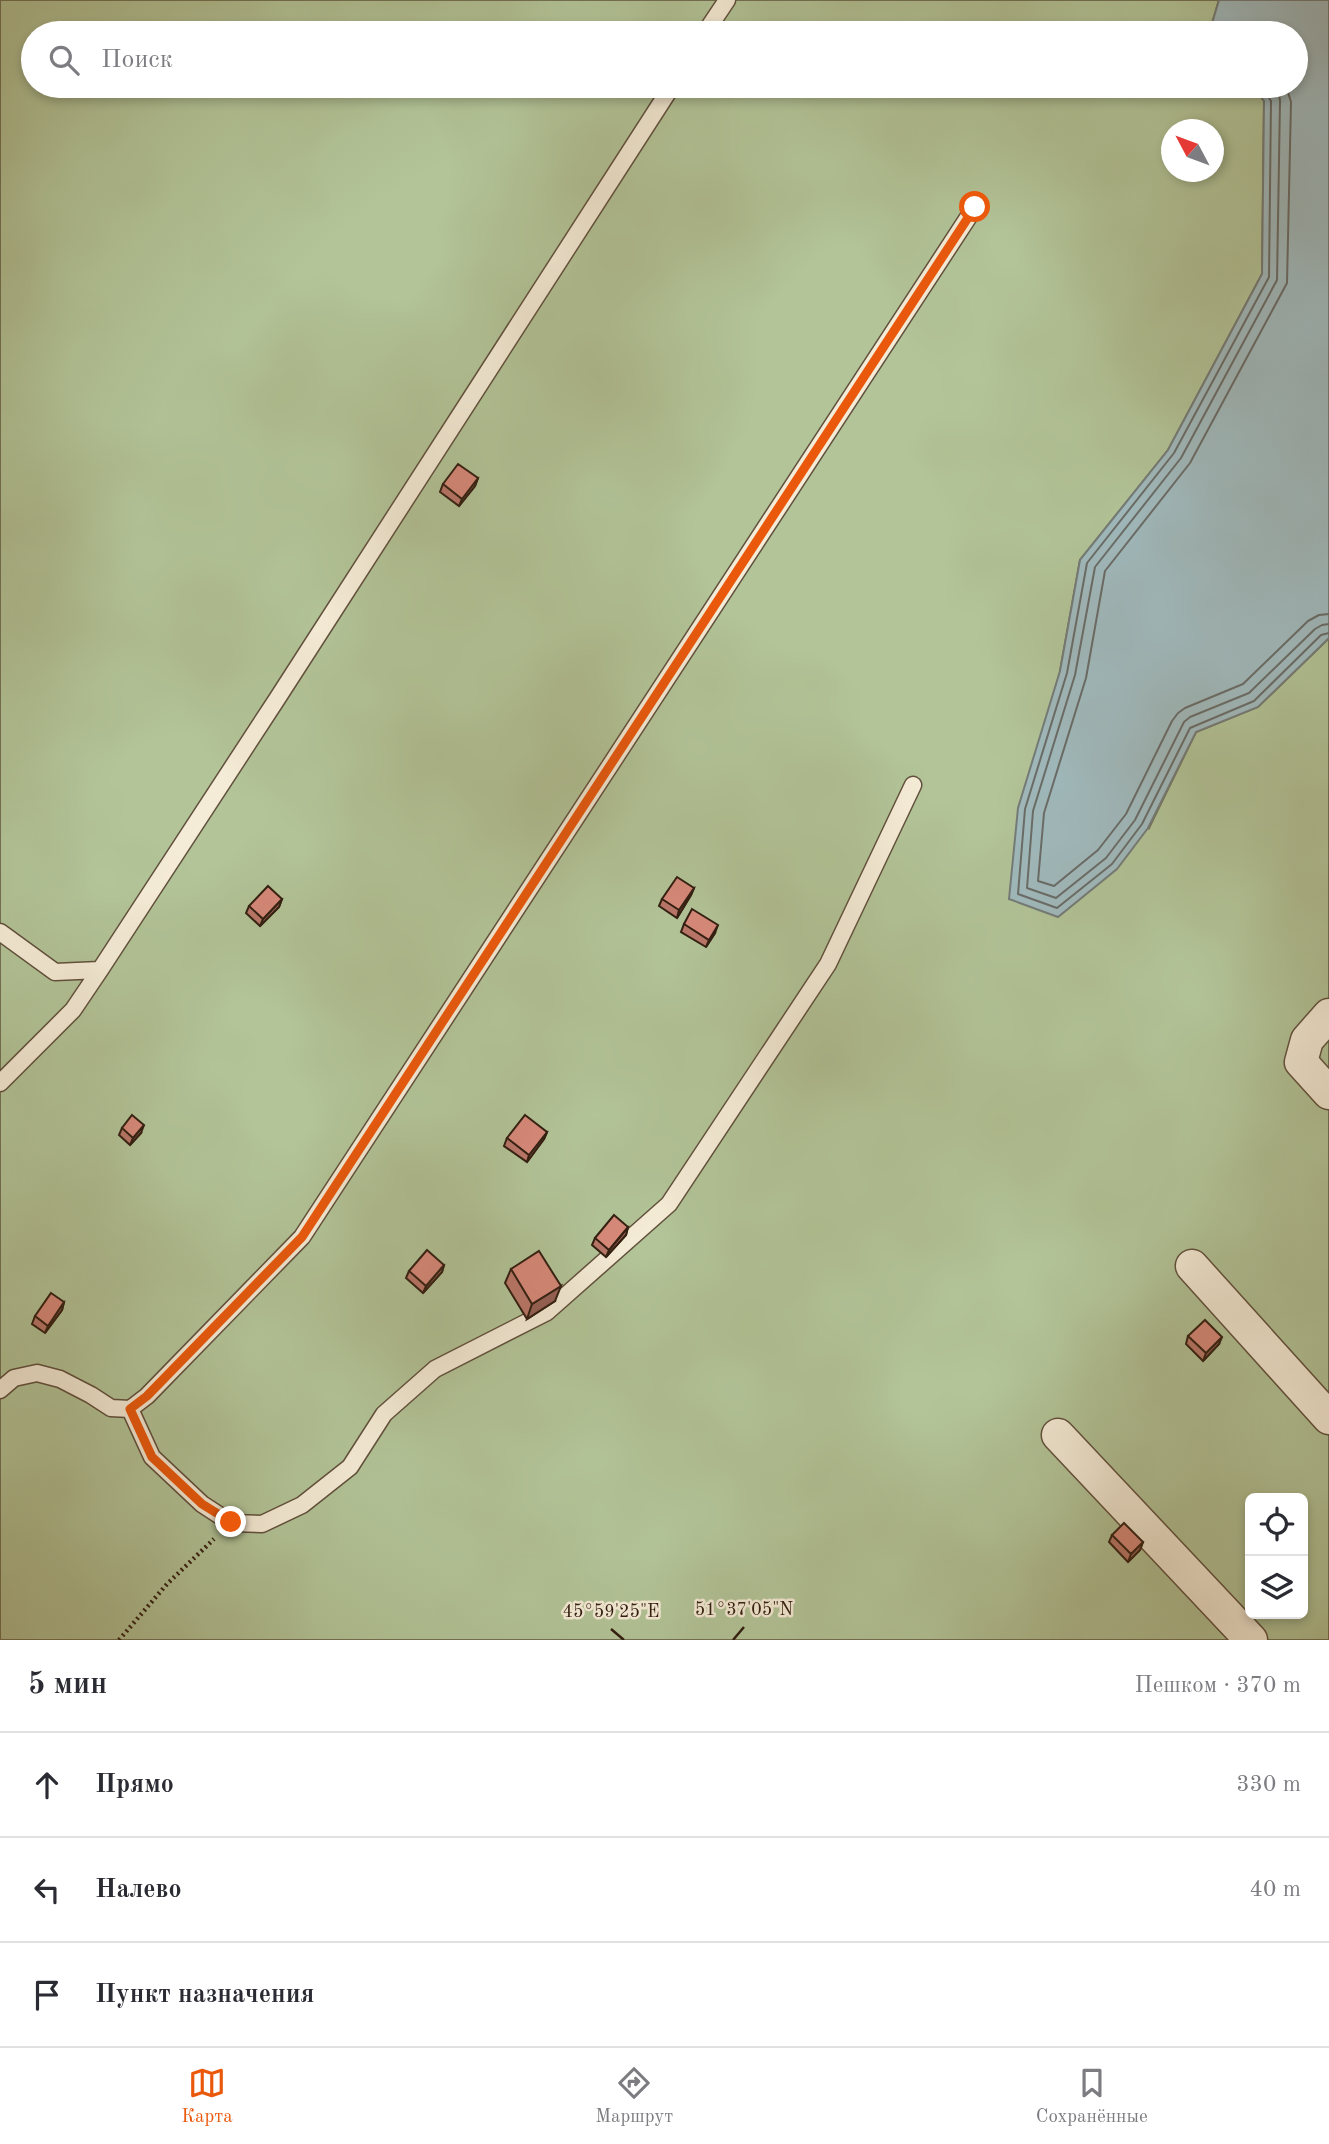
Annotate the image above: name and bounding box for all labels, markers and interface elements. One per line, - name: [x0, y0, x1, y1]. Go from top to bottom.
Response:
- search box: [21, 21, 1308, 98]
- icon: search: [45, 41, 83, 79]
- text: Поиск: [101, 47, 173, 73]
- north arrow: [1161, 119, 1224, 182]
- route start: [959, 191, 990, 222]
- map controls: [1245, 1493, 1308, 1619]
- button: locate: [1245, 1493, 1308, 1556]
- route end: [215, 1506, 246, 1537]
- button: layers: [1245, 1556, 1308, 1619]
- text: 51°37'05"N: [695, 1601, 793, 1619]
- text: 45°59'25"E: [563, 1603, 659, 1621]
- text: 5 мин: [28, 1670, 107, 1700]
- text: Пешком · 370 m: [1135, 1674, 1301, 1697]
- icon: ahead: [28, 1766, 66, 1804]
- text: Прямо: [95, 1772, 174, 1798]
- text: 330 m: [1236, 1773, 1301, 1796]
- icon: left: [28, 1871, 66, 1909]
- text: Налево: [95, 1877, 182, 1903]
- text: 40 m: [1250, 1878, 1301, 1901]
- icon: arrive: [28, 1976, 66, 2014]
- text: Пункт назначения: [95, 1982, 314, 2008]
- tab: Карта: [181, 2064, 233, 2129]
- tab: Маршрут: [595, 2064, 673, 2129]
- tab: Сохранённые: [1036, 2064, 1148, 2129]

